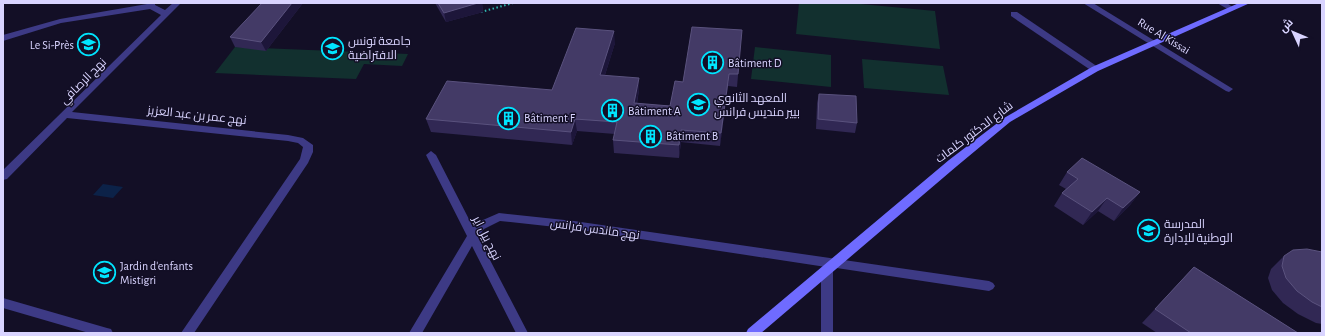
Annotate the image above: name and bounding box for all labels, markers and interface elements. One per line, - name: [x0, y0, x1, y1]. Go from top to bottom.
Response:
- north arrow: [1273, 12, 1313, 52]
- street label: Rue Al Kissai: [1136, 16, 1192, 56]
- text: ش: [1277, 16, 1296, 35]
- school or university icon: Le Si-Près: [76, 32, 102, 58]
- school or university icon: جامعة تونس الافتراضية: [320, 35, 346, 61]
- place label: جامعة تونس الافتراضية: [348, 35, 411, 62]
- place label: Le Si-Près: [30, 39, 74, 51]
- building icon: Bâtiment D: [700, 50, 726, 76]
- street label: نهج الرصافي: [58, 56, 111, 109]
- place label: Bâtiment D: [728, 57, 782, 69]
- school or university icon: المعهد الثانوي بيير منديس فرانس: [685, 92, 711, 118]
- place label: المعهد الثانوي بيير منديس فرانس: [714, 92, 800, 119]
- building icon: Bâtiment A: [600, 98, 626, 124]
- street label: شارع الدكتور كلمات: [933, 99, 1016, 167]
- street label: نهج عمر بن عبد العزيز: [146, 104, 247, 128]
- building icon: Bâtiment F: [496, 105, 522, 131]
- place label: Bâtiment A: [628, 105, 681, 117]
- place label: Bâtiment F: [524, 112, 576, 124]
- building icon: Bâtiment B: [637, 123, 663, 149]
- place label: Bâtiment B: [666, 130, 718, 142]
- street label: نهج بيل اير: [469, 213, 503, 263]
- street label: نهج ماندس فرانس: [549, 217, 641, 243]
- school or university icon: المدرسة الوطنية للإدارة: [1135, 218, 1161, 244]
- place label: المدرسة الوطنية للإدارة: [1164, 218, 1233, 245]
- school or university icon: Jardin d'enfants Mistigri: [92, 260, 118, 286]
- place label: Jardin d'enfants Mistigri: [120, 260, 193, 286]

